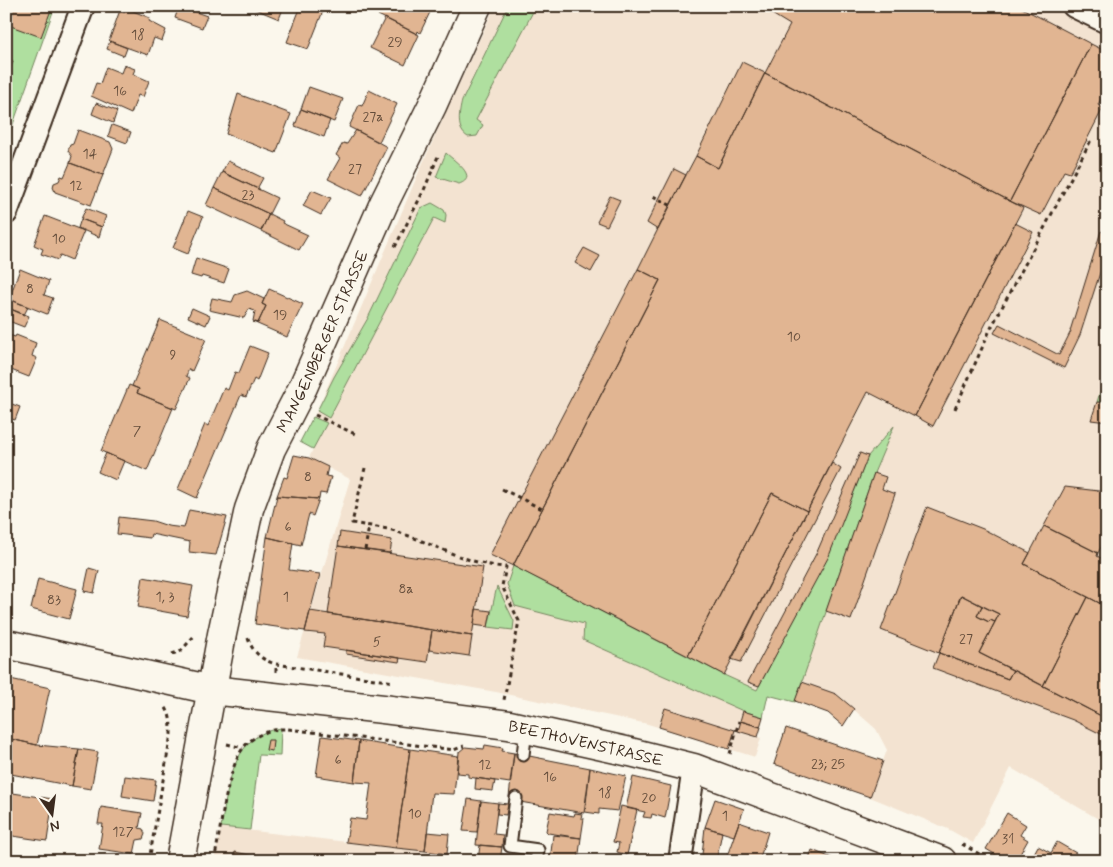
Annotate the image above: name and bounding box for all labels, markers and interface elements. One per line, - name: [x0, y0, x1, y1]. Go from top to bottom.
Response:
- house number: 18: [131, 26, 145, 44]
- house number: 29: [387, 33, 403, 51]
- house number: 16: [113, 82, 127, 100]
- house number: 27a: [362, 108, 384, 126]
- house number: 14: [83, 145, 98, 163]
- house number: 27: [348, 160, 362, 178]
- house number: 12: [69, 177, 83, 195]
- house number: 23: [242, 186, 254, 204]
- house number: 10: [52, 230, 66, 248]
- street label: MANGENBERGER STRASSE: [272, 247, 374, 437]
- house number: 8: [26, 280, 34, 298]
- house number: 19: [273, 306, 287, 324]
- house number: 10: [787, 328, 801, 346]
- house number: 9: [170, 346, 177, 364]
- house number: 7: [133, 422, 142, 440]
- house number: 8: [304, 468, 312, 486]
- house number: 6: [284, 518, 292, 536]
- house number: 8a: [398, 580, 414, 598]
- house number: 1, 3: [156, 588, 175, 606]
- house number: 1: [283, 588, 289, 606]
- house number: 83: [47, 591, 61, 609]
- house number: 27: [959, 630, 973, 648]
- house number: 5: [373, 633, 381, 651]
- street label: BEETHOVENSTRASSE: [506, 716, 665, 772]
- house number: 6: [334, 751, 342, 769]
- house number: 23; 25: [811, 755, 845, 773]
- house number: 12: [478, 756, 492, 774]
- house number: 16: [543, 768, 557, 786]
- house number: 18: [598, 784, 612, 802]
- house number: 20: [642, 789, 656, 807]
- north arrow: [28, 790, 78, 840]
- house number: 10: [408, 805, 422, 823]
- house number: 1: [722, 807, 728, 825]
- text: N: [48, 816, 62, 836]
- house number: 127: [112, 823, 134, 841]
- house number: 31: [1002, 830, 1014, 848]

